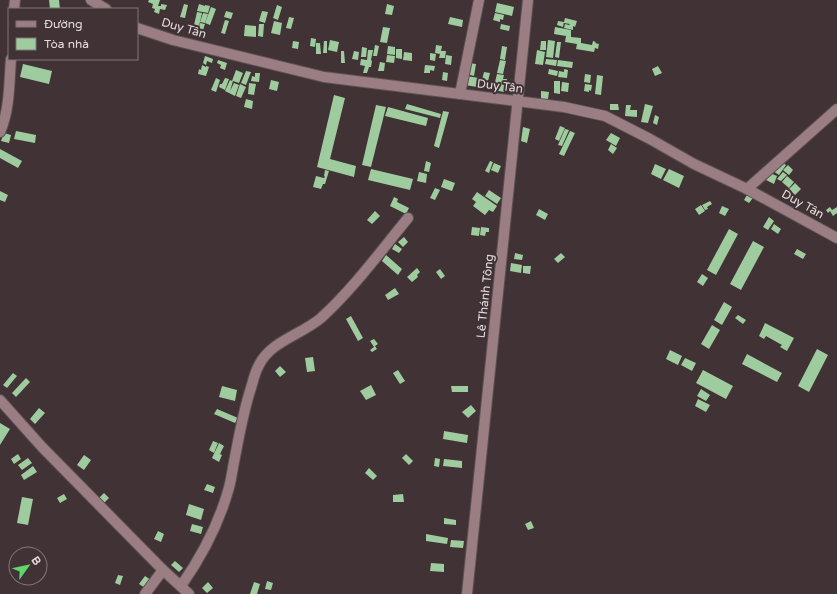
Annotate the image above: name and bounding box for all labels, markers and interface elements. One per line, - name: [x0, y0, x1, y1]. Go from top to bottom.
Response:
- legend: [8, 8, 138, 60]
- street label: Duy Tân: [160, 15, 208, 41]
- text: Đường: [44, 17, 83, 31]
- text: Tòa nhà: [44, 37, 89, 51]
- street label: Duy Tân: [476, 76, 524, 96]
- street label: Duy Tân: [779, 187, 827, 221]
- street label: Lê Thánh Tông: [474, 253, 496, 339]
- north arrow: [8, 546, 48, 586]
- text: B: [28, 554, 44, 568]

